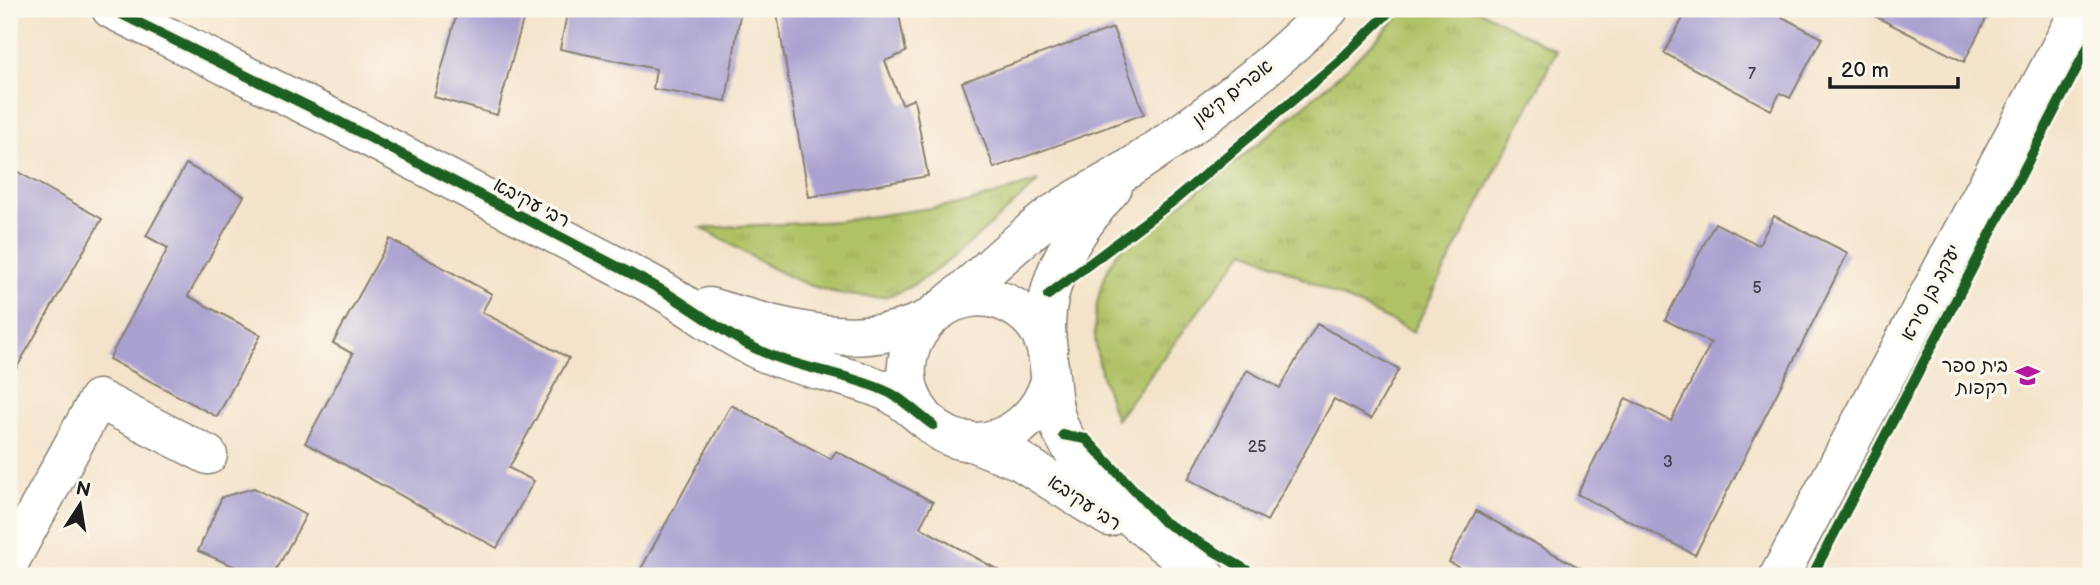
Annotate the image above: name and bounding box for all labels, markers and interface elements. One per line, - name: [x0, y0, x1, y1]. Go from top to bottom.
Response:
- scale bar: [1830, 46, 1958, 90]
- street label: אפרים קישון: [1188, 55, 1278, 132]
- text: 20 m: [1841, 58, 1889, 83]
- house number: 7: [1748, 65, 1756, 84]
- street label: רבי עקיבא: [489, 174, 573, 233]
- street label: יעקב בן סירא: [1896, 241, 1966, 345]
- house number: 5: [1752, 279, 1762, 298]
- place label: בית ספר רקפות: [1941, 355, 2008, 400]
- school or university icon: בית ספר רקפות: [2014, 362, 2042, 390]
- house number: 25: [1248, 438, 1266, 457]
- house number: 3: [1663, 453, 1673, 472]
- north arrow: [46, 470, 116, 540]
- street label: רבי עקיבא: [1043, 470, 1125, 536]
- text: N: [74, 477, 93, 503]

